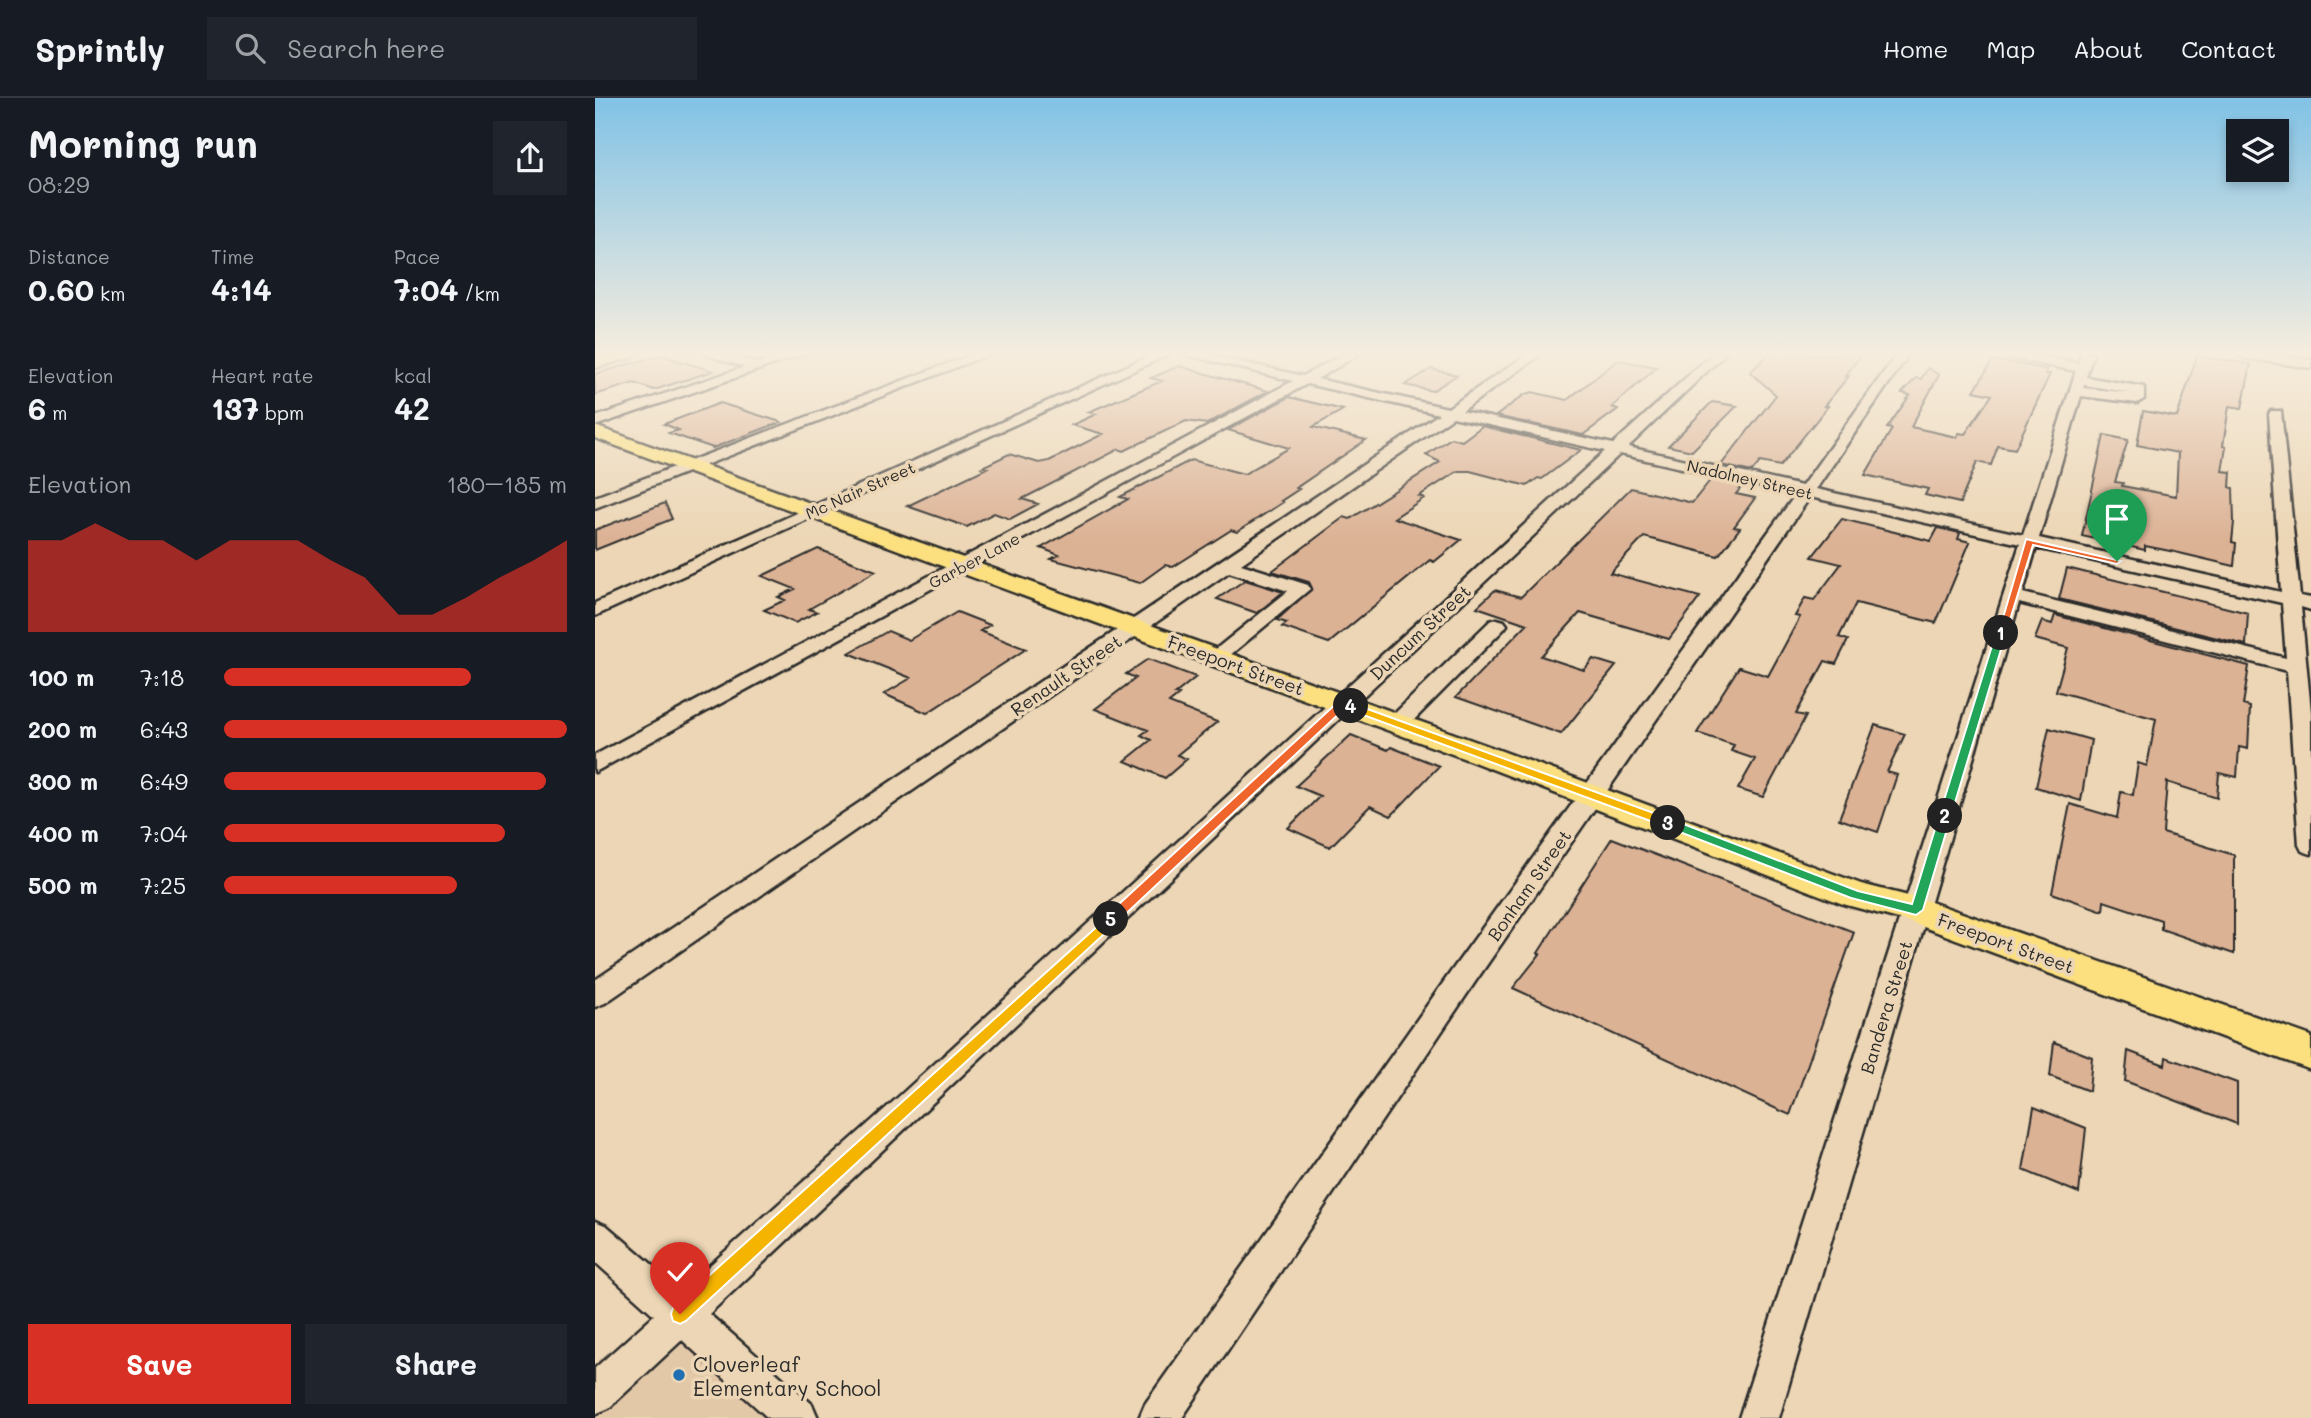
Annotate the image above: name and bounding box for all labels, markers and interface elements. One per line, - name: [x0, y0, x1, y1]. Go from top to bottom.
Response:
- search box: [207, 17, 697, 80]
- text: Sprintly: [35, 27, 165, 70]
- icon: search: [231, 29, 269, 67]
- text: Search here: [287, 31, 445, 65]
- text: Home: [1883, 33, 1948, 64]
- text: Map: [1986, 33, 2035, 64]
- text: About: [2073, 33, 2143, 64]
- text: Contact: [2181, 33, 2276, 64]
- text: Morning run: [28, 118, 258, 168]
- map controls: [2226, 119, 2289, 182]
- button: layers: [2226, 119, 2289, 182]
- button: share: [493, 121, 567, 195]
- text: 08:29: [28, 169, 90, 199]
- text: Distance: [28, 244, 110, 269]
- text: Time: [211, 244, 254, 269]
- text: Pace: [394, 244, 440, 269]
- text: 0.60: [28, 269, 94, 309]
- text: 4:14: [211, 269, 272, 309]
- text: 7:04: [394, 269, 459, 309]
- text: km: [94, 281, 125, 306]
- text: /km: [459, 281, 500, 306]
- text: Elevation: [28, 363, 113, 388]
- text: Heart rate: [211, 363, 314, 388]
- text: kcal: [394, 363, 432, 388]
- text: 6: [28, 388, 46, 428]
- text: 137: [211, 388, 259, 428]
- text: 42: [394, 388, 430, 428]
- text: m: [46, 400, 67, 425]
- text: bpm: [259, 400, 304, 425]
- street label: Nadolney Street: [1685, 454, 1815, 504]
- street label: Mc Nair Street: [802, 456, 918, 524]
- text: Elevation: [28, 469, 131, 499]
- text: 180–185 m: [446, 469, 567, 499]
- pin: [2087, 489, 2147, 561]
- icon: arrive: [2098, 500, 2136, 538]
- street label: Garber Lane: [925, 527, 1023, 593]
- street label: Duncum Street: [1364, 579, 1476, 685]
- pin: 1: [1983, 616, 2019, 650]
- text: 1: [1996, 620, 2005, 645]
- street label: Renault Street: [1006, 629, 1126, 721]
- street label: Freeport Street: [1165, 629, 1307, 701]
- text: 100 m: [28, 662, 94, 692]
- text: 7:18: [140, 662, 184, 692]
- pin: 4: [1333, 688, 1369, 724]
- text: 4: [1344, 693, 1357, 718]
- text: 200 m: [28, 714, 97, 744]
- text: 6:43: [140, 714, 188, 744]
- text: 300 m: [28, 766, 98, 796]
- text: 6:49: [140, 766, 188, 796]
- pin: 2: [1927, 798, 1963, 834]
- text: 2: [1939, 803, 1950, 828]
- pin: 3: [1651, 806, 1685, 840]
- text: 3: [1662, 810, 1673, 835]
- text: 400 m: [28, 818, 99, 848]
- text: 7:04: [140, 818, 188, 848]
- street label: Bonham Street: [1482, 825, 1576, 945]
- text: 500 m: [28, 870, 98, 900]
- text: 7:25: [140, 870, 186, 900]
- pin: 5: [1093, 902, 1129, 936]
- text: 5: [1105, 906, 1116, 931]
- street label: Freeport Street: [1935, 907, 2077, 979]
- street label: Bandera Street: [1854, 937, 1918, 1077]
- pin: [650, 1242, 710, 1314]
- icon: check: [661, 1253, 699, 1291]
- button: Save: [28, 1324, 291, 1404]
- button: Share: [305, 1324, 567, 1404]
- place label: Cloverleaf Elementary School: [693, 1350, 881, 1401]
- marker: Cloverleaf Elementary School: [671, 1367, 687, 1383]

